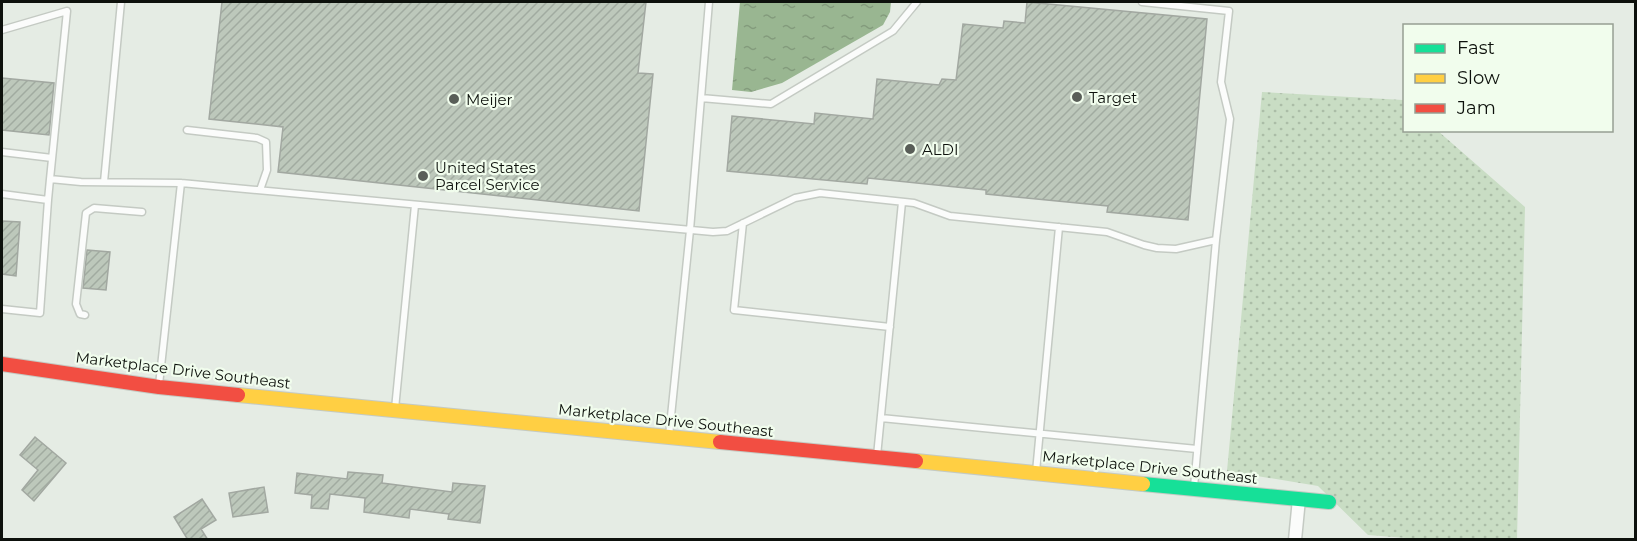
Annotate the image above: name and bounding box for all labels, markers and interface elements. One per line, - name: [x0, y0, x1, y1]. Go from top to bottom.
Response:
- legend: [1403, 24, 1613, 132]
- text: Fast: [1457, 37, 1495, 59]
- text: Slow: [1457, 67, 1500, 89]
- place label: Target: [1089, 88, 1137, 107]
- place label: Meijer: [466, 90, 513, 109]
- marker: Target: [1070, 90, 1084, 104]
- marker: Meijer: [447, 92, 461, 106]
- text: Jam: [1456, 97, 1496, 119]
- place label: ALDI: [922, 140, 959, 159]
- marker: ALDI: [903, 142, 917, 156]
- place label: United States Parcel Service: [435, 158, 540, 194]
- marker: United States Parcel Service: [416, 169, 430, 183]
- street label: Marketplace Drive Southeast: [74, 347, 292, 393]
- street label: Marketplace Drive Southeast: [557, 399, 775, 441]
- street label: Marketplace Drive Southeast: [1041, 446, 1259, 488]

